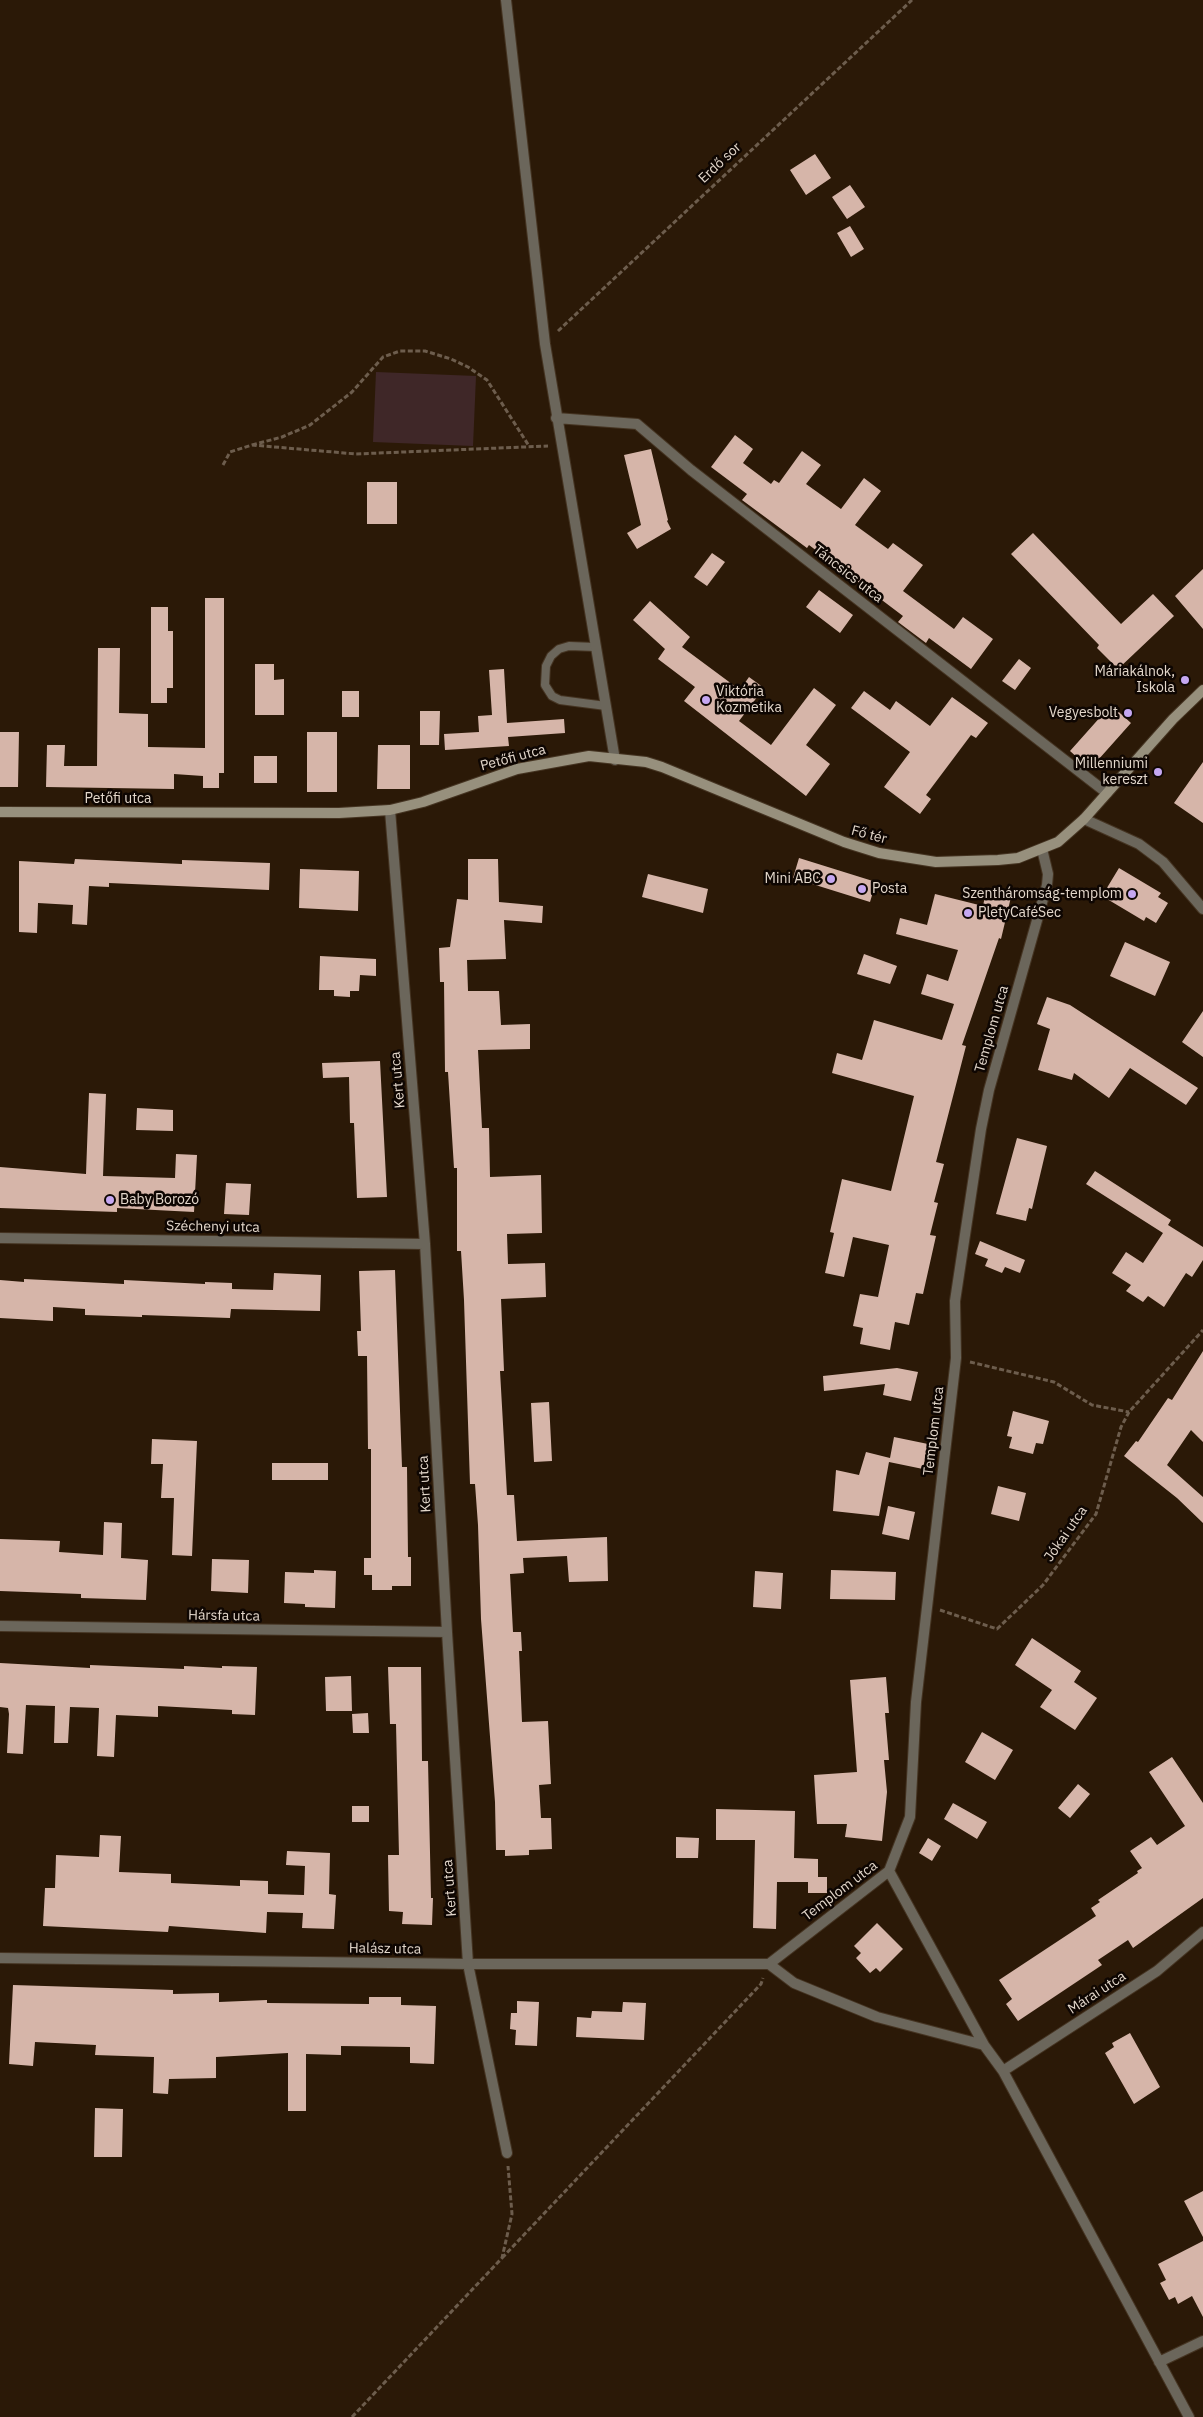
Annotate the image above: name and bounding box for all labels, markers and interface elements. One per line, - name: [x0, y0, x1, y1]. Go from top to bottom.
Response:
- street label: Erdő sor: [695, 139, 745, 187]
- street label: Táncsics utca: [810, 541, 886, 607]
- place label: Máriakálnok, Iskola: [1094, 664, 1175, 696]
- marker: Máriakálnok, Iskola: [1179, 674, 1191, 686]
- place label: Viktória Kozmetika: [716, 684, 782, 716]
- marker: Viktória Kozmetika: [700, 694, 712, 706]
- place label: Vegyesbolt: [1049, 705, 1118, 721]
- marker: Vegyesbolt: [1122, 707, 1134, 719]
- street label: Petőfi utca: [478, 741, 548, 775]
- place label: Millenniumi kereszt: [1075, 756, 1148, 789]
- marker: Millenniumi kereszt: [1152, 766, 1164, 778]
- street label: Petőfi utca: [84, 791, 152, 807]
- street label: Fő tér: [849, 822, 889, 848]
- place label: Mini ABC: [765, 871, 821, 887]
- marker: Mini ABC: [825, 873, 837, 885]
- place label: Posta: [872, 881, 907, 897]
- marker: Posta: [856, 883, 868, 895]
- place label: Szentháromság-templom: [962, 886, 1122, 902]
- marker: Szentháromság-templom: [1126, 888, 1138, 900]
- place label: PletyCaféSec: [978, 905, 1061, 921]
- marker: PletyCaféSec: [962, 907, 974, 919]
- street label: Templom utca: [972, 984, 1012, 1074]
- street label: Kert utca: [387, 1051, 409, 1109]
- place label: Baby Borozó: [120, 1192, 199, 1208]
- marker: Baby Borozó: [104, 1194, 116, 1206]
- street label: Széchenyi utca: [166, 1218, 260, 1236]
- street label: Templom utca: [920, 1385, 948, 1477]
- street label: Kert utca: [415, 1455, 435, 1513]
- street label: Jókai utca: [1041, 1503, 1091, 1565]
- street label: Hársfa utca: [188, 1607, 260, 1625]
- street label: Templom utca: [799, 1857, 881, 1925]
- street label: Kert utca: [440, 1859, 460, 1917]
- street label: Halász utca: [349, 1940, 421, 1958]
- street label: Márai utca: [1065, 1968, 1129, 2018]

